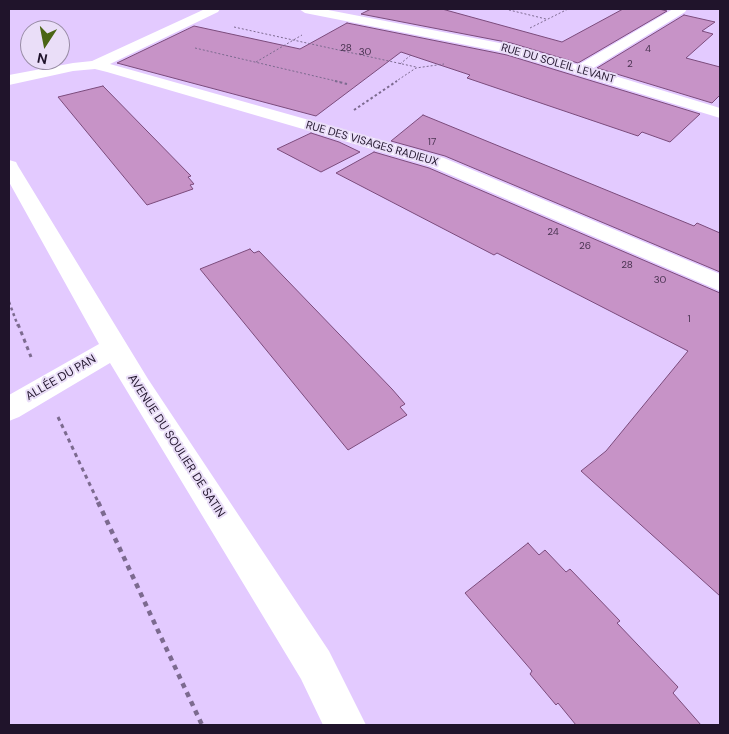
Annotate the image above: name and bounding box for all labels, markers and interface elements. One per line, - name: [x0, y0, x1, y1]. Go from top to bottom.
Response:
- north arrow: [20, 20, 70, 70]
- street label: RUE DU SOLEIL LEVANT: [499, 41, 617, 87]
- house number: 28: [340, 42, 352, 54]
- house number: 4: [645, 43, 651, 55]
- house number: 30: [359, 46, 371, 58]
- text: N: [36, 49, 49, 69]
- house number: 2: [627, 58, 633, 70]
- street label: RUE DES VISAGES RADIEUX: [304, 119, 440, 169]
- house number: 17: [428, 136, 436, 148]
- house number: 24: [547, 226, 559, 238]
- house number: 26: [579, 240, 591, 252]
- house number: 28: [621, 259, 633, 271]
- house number: 30: [654, 274, 666, 286]
- house number: 1: [687, 313, 691, 325]
- street label: ALLÉE DU PAN: [23, 352, 99, 404]
- street label: AVENUE DU SOULIER DE SATIN: [124, 372, 228, 520]

